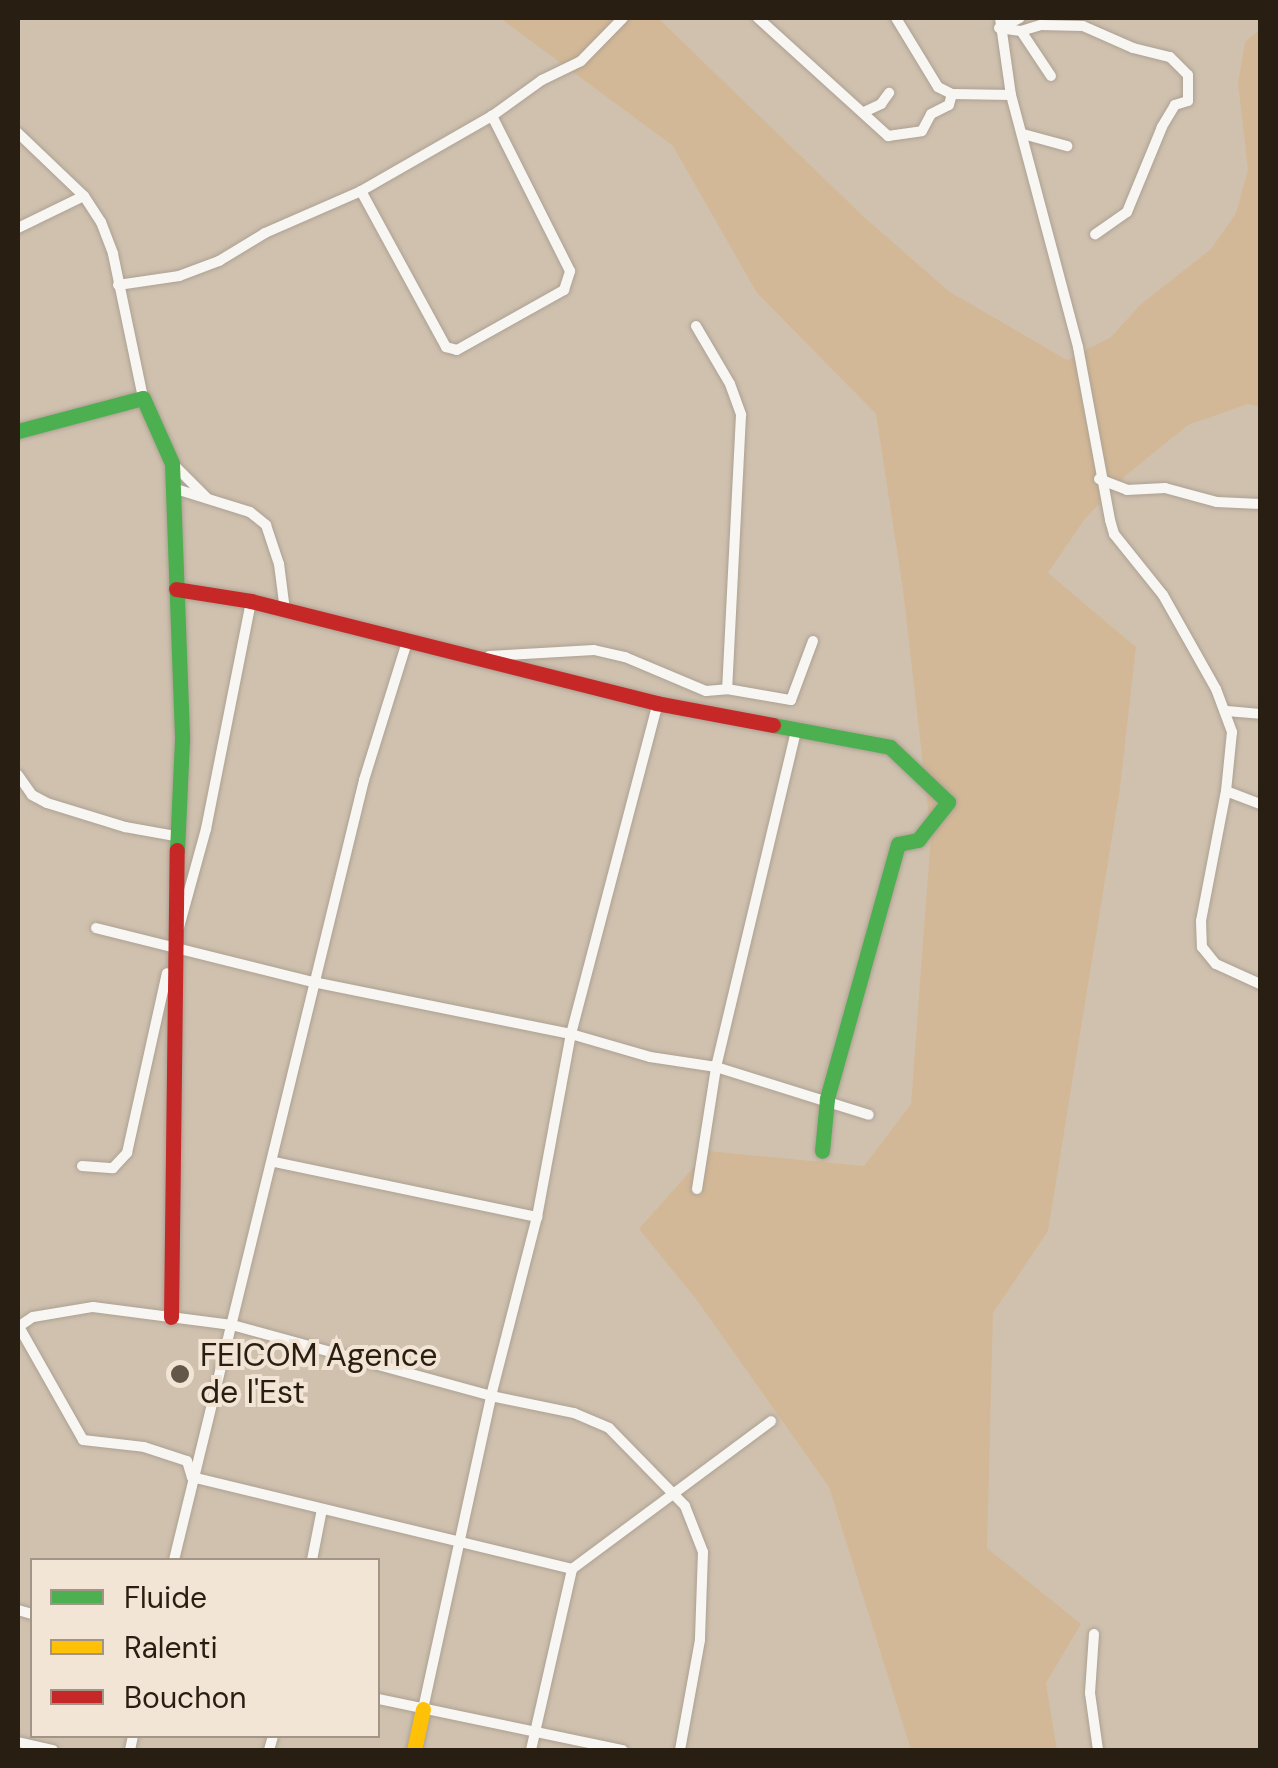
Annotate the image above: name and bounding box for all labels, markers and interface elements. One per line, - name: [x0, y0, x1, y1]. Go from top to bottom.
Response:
- place label: FEICOM Agence de l'Est: [200, 1337, 437, 1412]
- marker: FEICOM Agence de l'Est: [169, 1363, 191, 1385]
- legend: [30, 1558, 380, 1738]
- text: Fluide: [124, 1578, 207, 1617]
- text: Ralenti: [124, 1628, 218, 1667]
- text: Bouchon: [124, 1678, 247, 1717]

